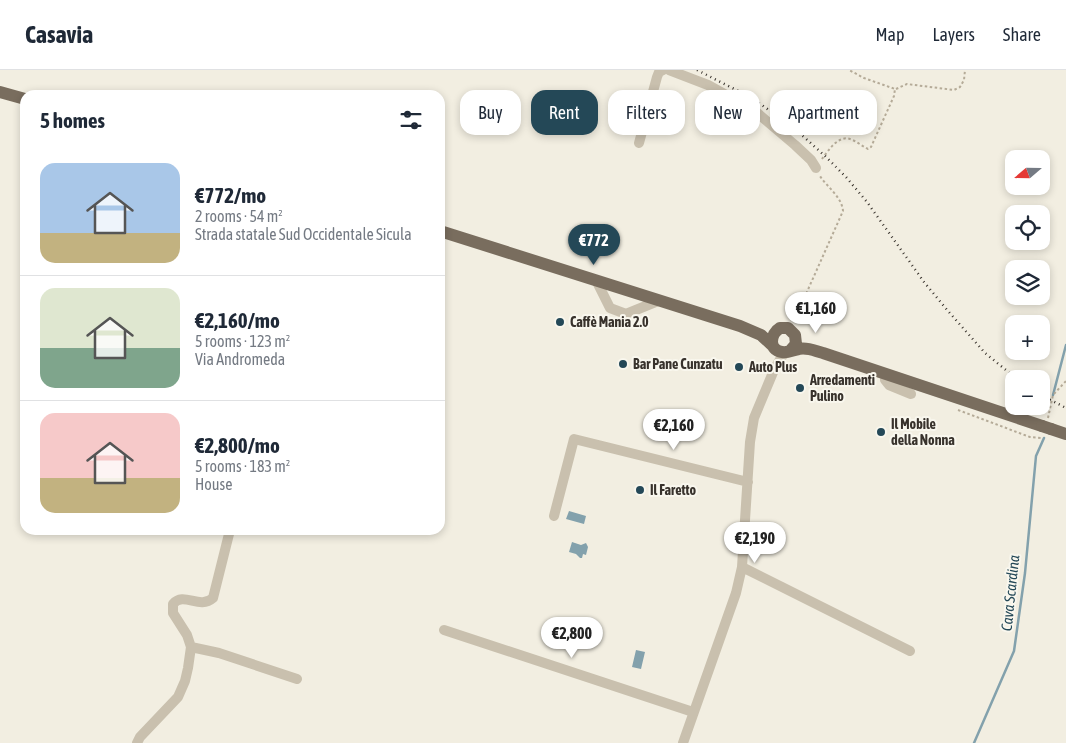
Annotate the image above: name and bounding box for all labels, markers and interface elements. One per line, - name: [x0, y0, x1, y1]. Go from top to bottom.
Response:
- text: Casavia: [25, 21, 93, 48]
- text: Map: [875, 24, 904, 45]
- text: Layers: [932, 24, 975, 45]
- text: Share: [1003, 24, 1041, 45]
- chip: Buy: [460, 90, 521, 135]
- chip: Rent: [531, 90, 598, 135]
- chip: Filters: [608, 90, 685, 135]
- chip: New: [695, 90, 760, 135]
- chip: Apartment: [770, 90, 877, 135]
- icon: filters: [397, 106, 425, 134]
- text: 5 homes: [40, 108, 105, 132]
- north arrow: [1005, 150, 1050, 195]
- map controls: [1005, 150, 1050, 415]
- icon: home: [80, 183, 140, 243]
- text: €772/mo: [195, 183, 266, 207]
- button: locate: [1005, 205, 1050, 250]
- text: 2 rooms · 54 m²: [195, 207, 283, 225]
- pin: €772: [564, 224, 624, 266]
- text: Strada statale Sud Occidentale Sicula: [195, 225, 412, 243]
- text: €772: [579, 231, 609, 249]
- button: layers: [1005, 260, 1050, 305]
- pin: €1,160: [775, 292, 857, 334]
- text: €1,160: [796, 299, 836, 317]
- icon: home: [80, 308, 140, 368]
- text: €2,160/mo: [195, 308, 280, 332]
- place label: Caffè Mania 2.0: [570, 314, 649, 330]
- button: +: [1005, 315, 1050, 360]
- marker: Caffè Mania 2.0: [554, 316, 566, 328]
- text: 5 rooms · 123 m²: [195, 332, 290, 350]
- text: Via Andromeda: [195, 350, 285, 368]
- place label: Bar Pane Cunzatu: [633, 356, 723, 372]
- marker: Bar Pane Cunzatu: [617, 358, 629, 370]
- place label: Auto Plus: [748, 359, 797, 375]
- marker: Auto Plus: [733, 361, 745, 373]
- button: −: [1005, 370, 1050, 415]
- place label: Arredamenti Pulino: [809, 372, 875, 404]
- marker: Arredamenti Pulino: [794, 382, 806, 394]
- pin: €2,160: [633, 408, 715, 451]
- text: €2,160: [654, 416, 694, 434]
- place label: Il Mobile della Nonna: [891, 416, 955, 448]
- marker: Il Mobile della Nonna: [875, 426, 887, 438]
- icon: home: [80, 433, 140, 493]
- text: €2,800/mo: [195, 433, 280, 457]
- text: 5 rooms · 183 m²: [195, 457, 290, 475]
- text: House: [195, 475, 232, 493]
- place label: Il Faretto: [650, 482, 696, 498]
- marker: Il Faretto: [634, 484, 646, 496]
- pin: €2,190: [714, 522, 796, 564]
- text: €2,190: [735, 529, 775, 547]
- water label: Cava Scardina: [998, 554, 1022, 632]
- pin: €2,800: [531, 616, 613, 659]
- text: €2,800: [552, 624, 592, 642]

